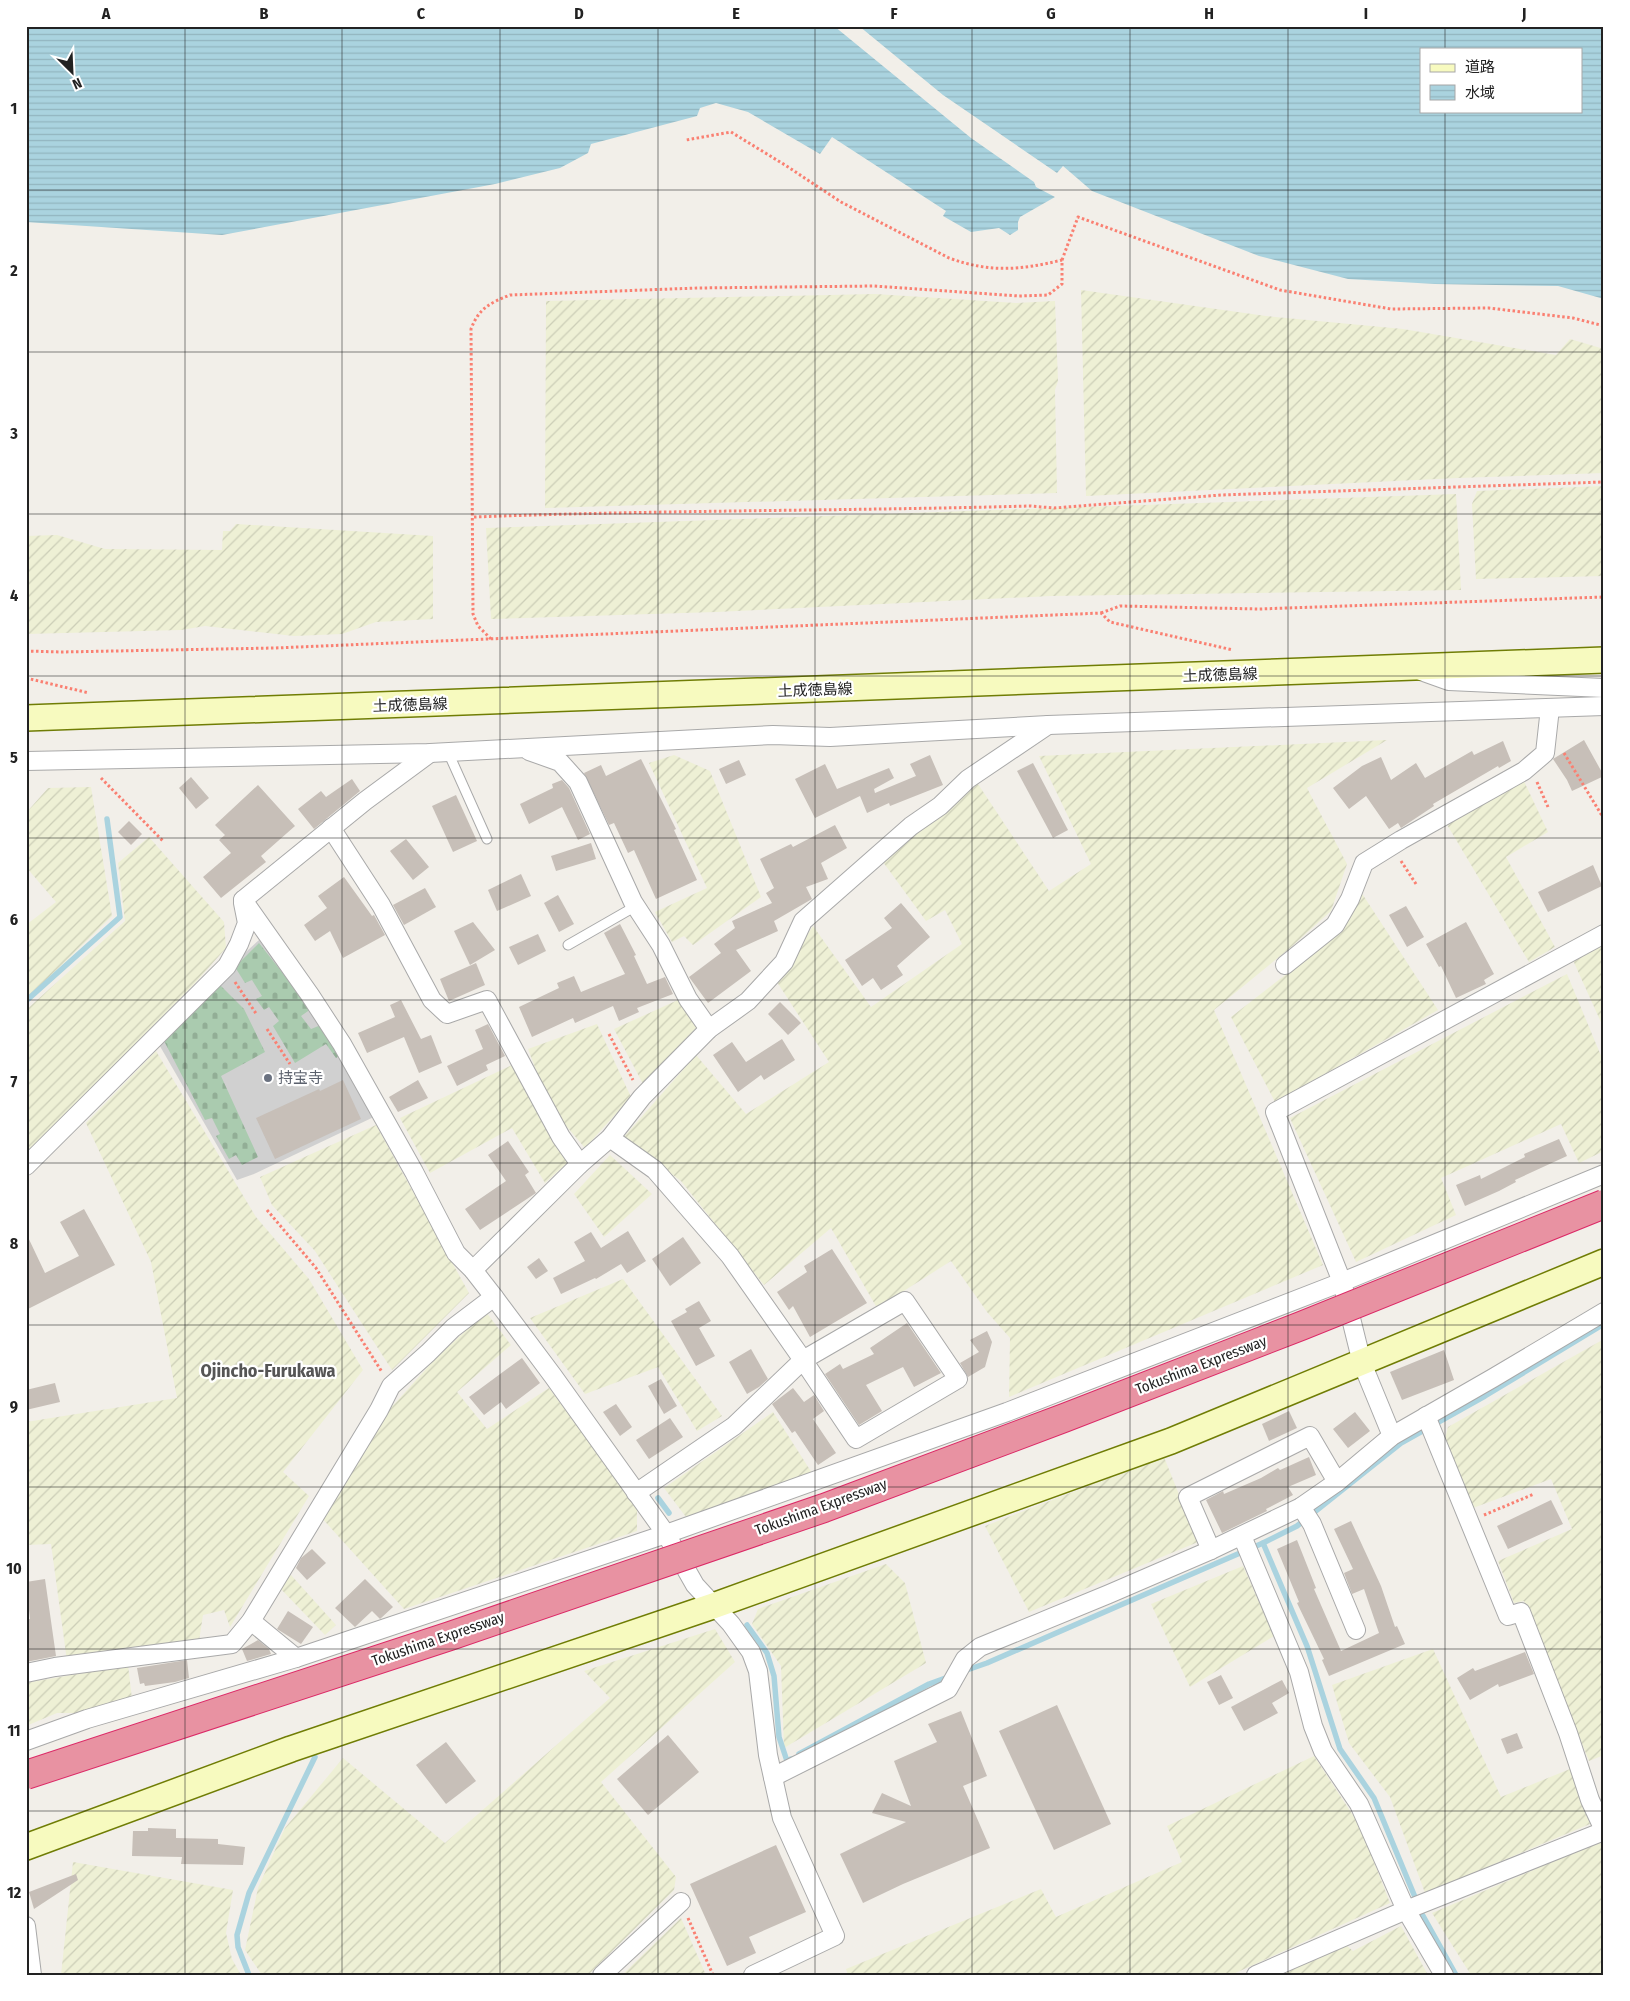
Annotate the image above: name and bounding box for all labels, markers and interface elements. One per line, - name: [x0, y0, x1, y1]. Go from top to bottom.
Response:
- text: A: [101, 4, 111, 23]
- text: B: [260, 4, 269, 23]
- text: C: [417, 4, 426, 23]
- text: D: [574, 4, 584, 23]
- text: E: [732, 4, 740, 23]
- text: F: [890, 4, 898, 23]
- text: G: [1046, 4, 1056, 23]
- text: H: [1204, 4, 1214, 23]
- text: I: [1364, 4, 1368, 23]
- text: J: [1521, 4, 1526, 23]
- north arrow: [48, 48, 98, 98]
- legend: [1420, 48, 1582, 112]
- text: 道路: [1465, 58, 1495, 76]
- text: N: [70, 74, 84, 93]
- text: 水域: [1465, 84, 1495, 102]
- text: 1: [11, 99, 17, 118]
- text: 2: [9, 261, 18, 280]
- text: 3: [9, 424, 18, 443]
- text: 4: [10, 586, 18, 605]
- street label: 土成徳島線: [1182, 665, 1258, 685]
- street label: 土成徳島線: [777, 680, 853, 700]
- street label: 土成徳島線: [372, 695, 448, 715]
- text: 5: [10, 748, 18, 767]
- text: 6: [10, 910, 18, 929]
- place label: 持宝寺: [278, 1069, 323, 1087]
- text: 7: [11, 1072, 18, 1091]
- marker: 持宝寺: [262, 1072, 274, 1084]
- text: 8: [10, 1234, 19, 1253]
- street label: Tokushima Expressway: [1133, 1332, 1269, 1398]
- district label: Ojincho-Furukawa: [200, 1360, 336, 1382]
- text: 9: [10, 1397, 18, 1416]
- street label: Tokushima Expressway: [753, 1475, 890, 1539]
- text: 10: [6, 1559, 22, 1578]
- street label: Tokushima Expressway: [369, 1608, 507, 1670]
- text: 11: [7, 1721, 21, 1740]
- text: 12: [7, 1883, 22, 1902]

